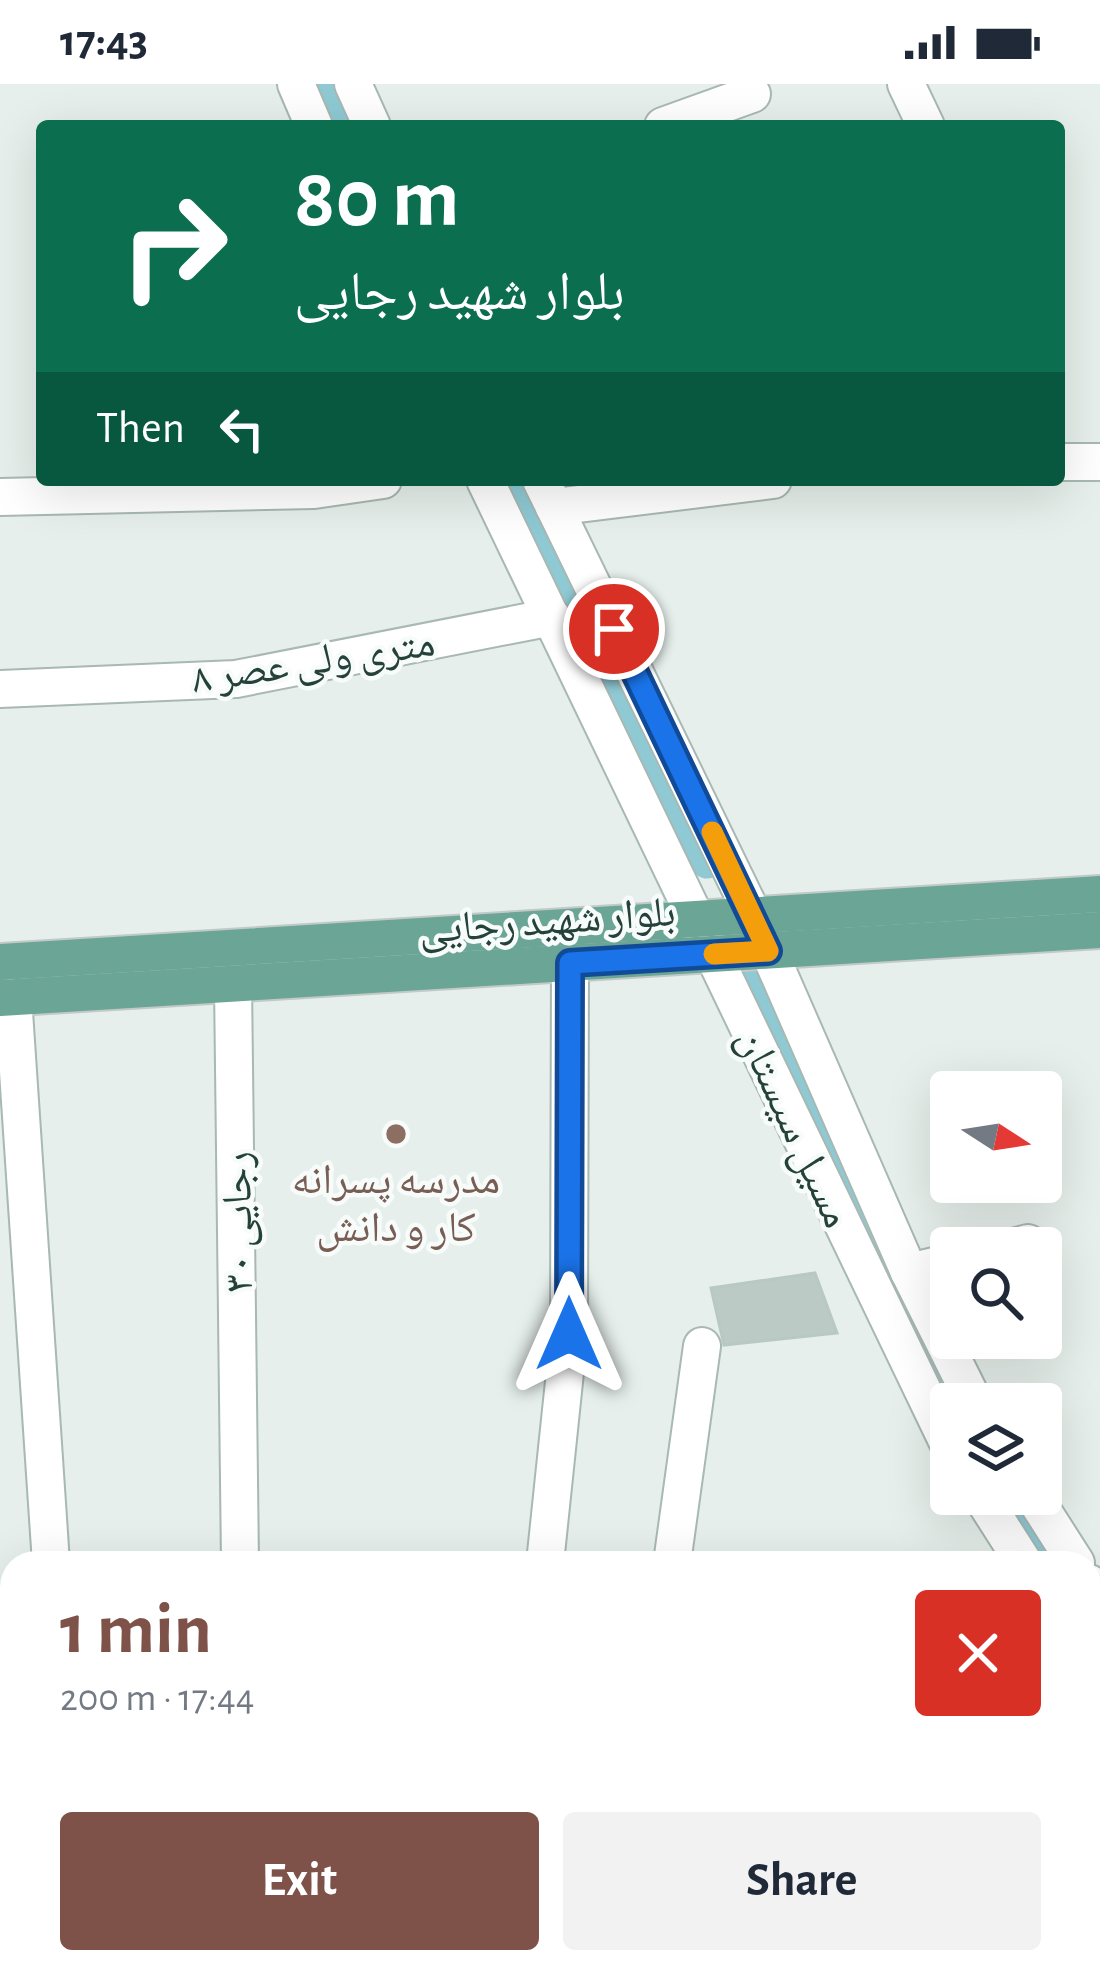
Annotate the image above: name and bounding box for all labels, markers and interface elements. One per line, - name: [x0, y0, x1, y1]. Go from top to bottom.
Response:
- text: 17:43: [60, 19, 148, 64]
- text: 80 m: [294, 158, 460, 242]
- icon: right: [96, 168, 252, 324]
- text: بلوار شهید رجایی: [294, 266, 624, 320]
- icon: left: [209, 396, 275, 462]
- text: Then: [96, 406, 185, 451]
- pin: [563, 578, 665, 680]
- icon: arrive: [581, 596, 647, 662]
- street label: ۸ متری ولی عصر: [189, 621, 438, 704]
- street label: بلوار شهید رجایی: [417, 891, 677, 954]
- street label: مسیل سیستان: [727, 1022, 859, 1235]
- north arrow: [930, 1071, 1062, 1203]
- map controls: [930, 1071, 1062, 1515]
- marker: مدرسه پسرانه کار و دانش: [383, 1121, 409, 1147]
- street label: رجایی ۳۰: [216, 1151, 263, 1293]
- place label: مدرسه پسرانه کار و دانش: [292, 1159, 500, 1252]
- button: search: [930, 1227, 1062, 1359]
- position arrow: [506, 1271, 632, 1397]
- button: layers: [930, 1383, 1062, 1515]
- button: close: [915, 1590, 1041, 1716]
- text: 1 min: [60, 1594, 212, 1666]
- text: 200 m · 17:44: [60, 1679, 255, 1718]
- button: Exit: [60, 1812, 539, 1950]
- button: Share: [563, 1812, 1041, 1950]

